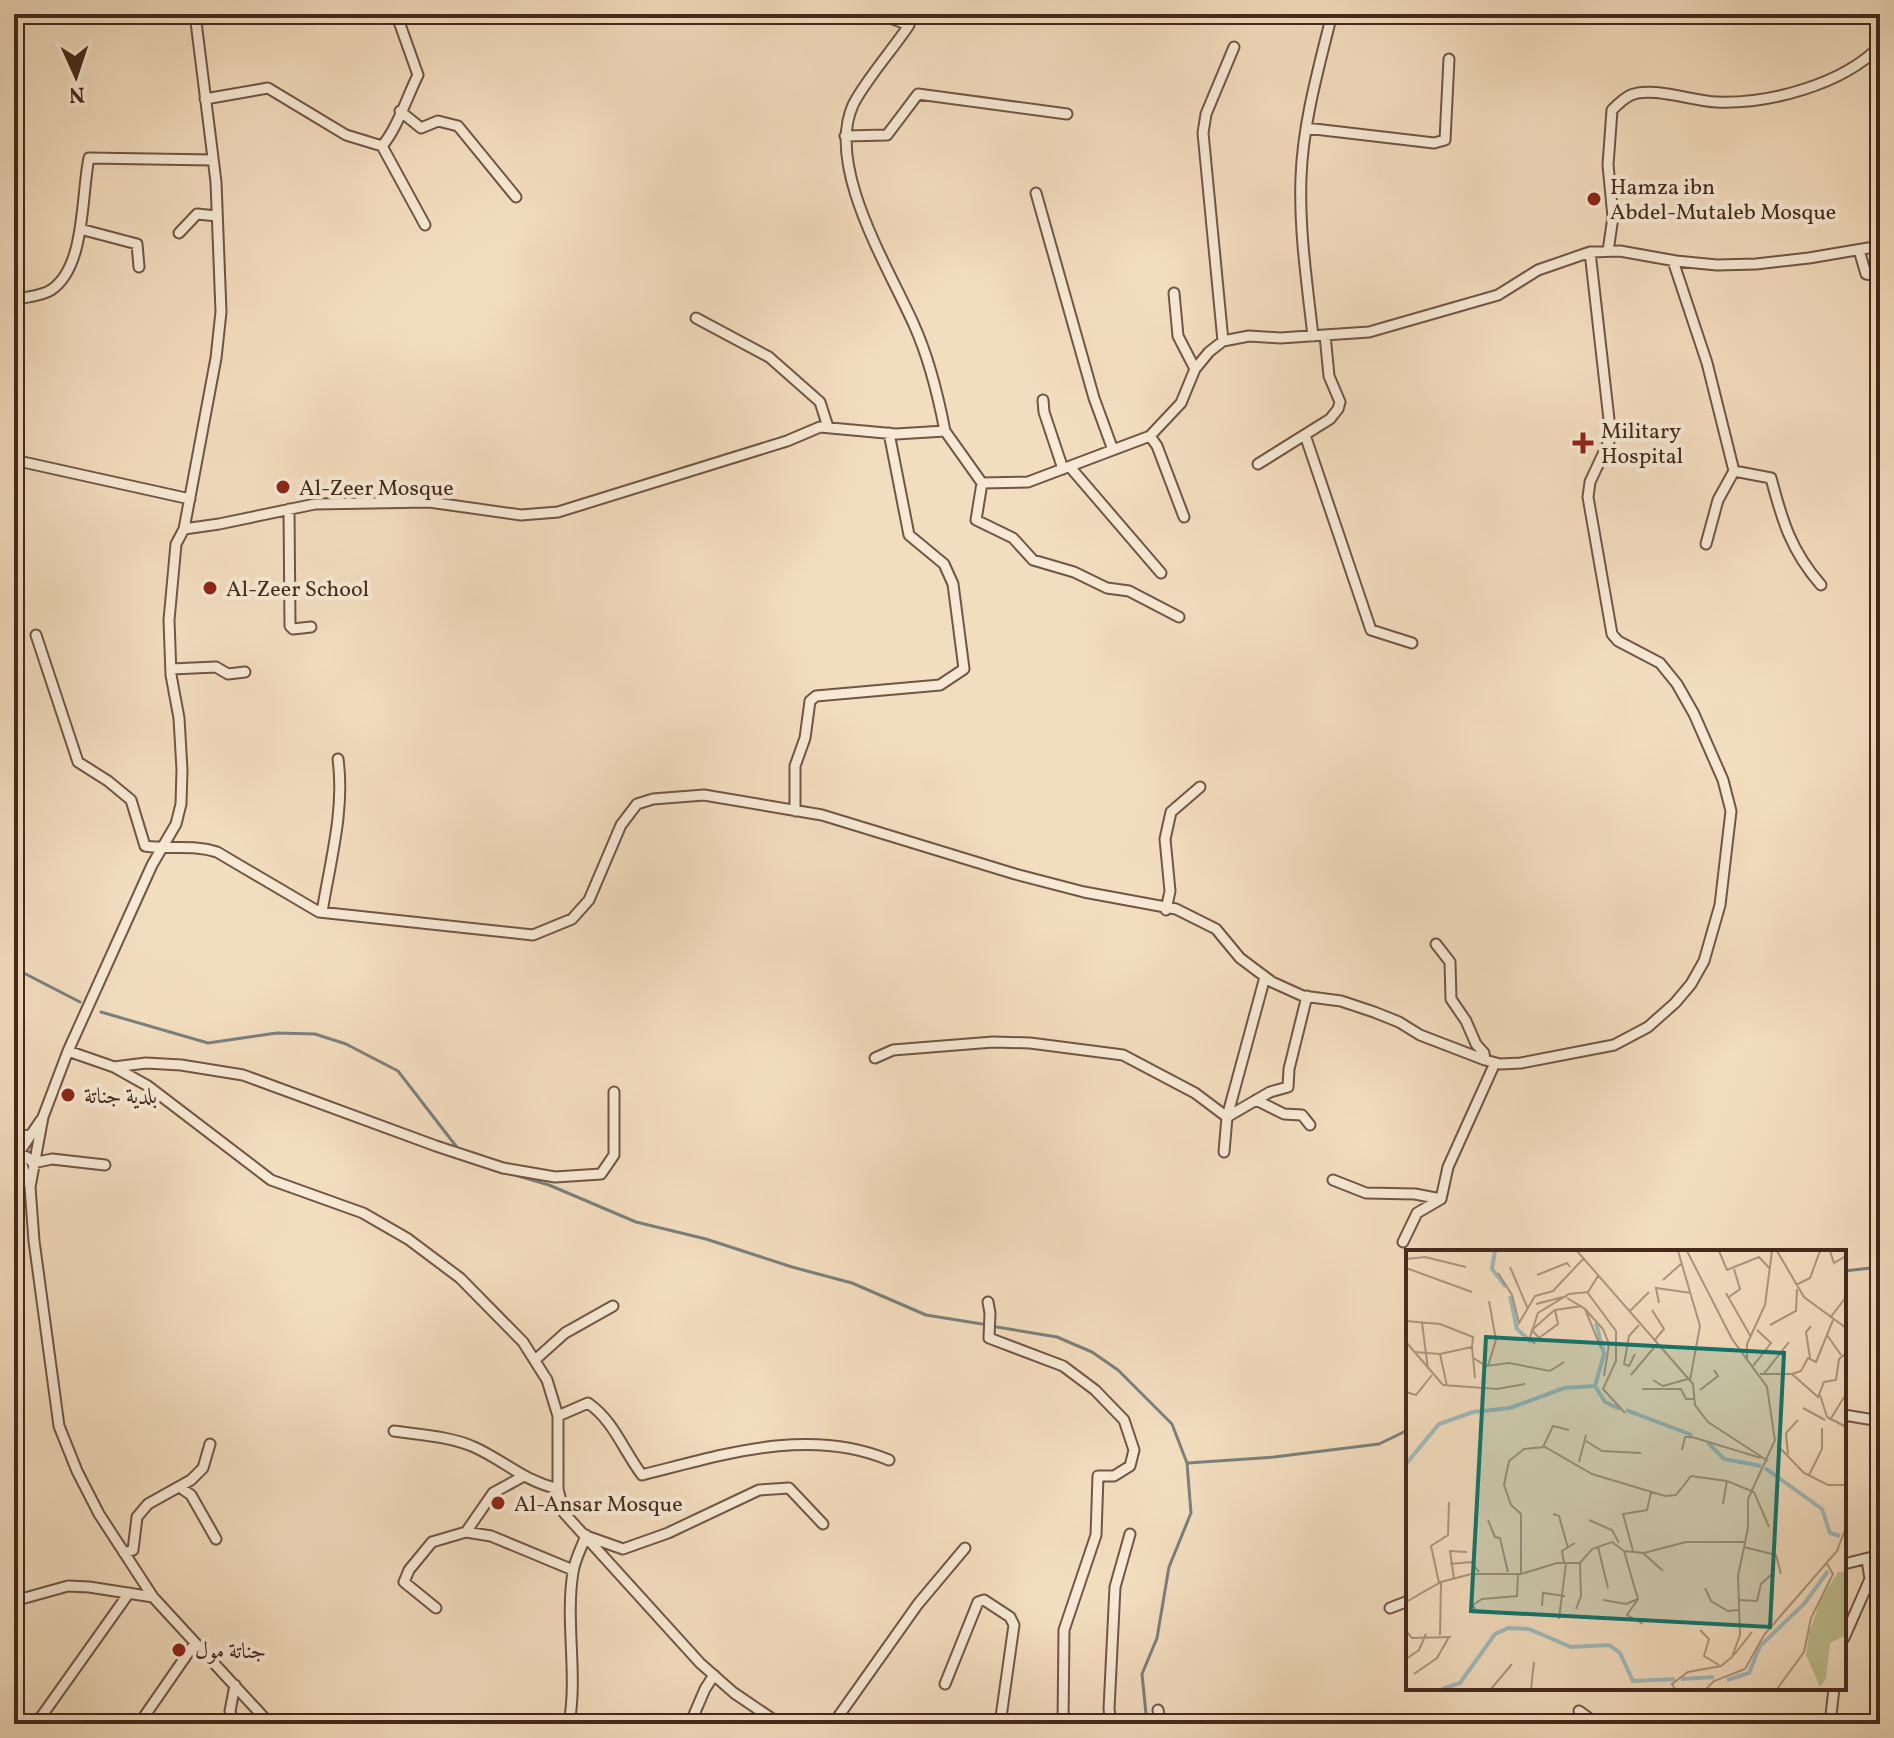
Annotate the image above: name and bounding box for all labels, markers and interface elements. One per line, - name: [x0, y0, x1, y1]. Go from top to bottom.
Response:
- north arrow: [36, 36, 116, 116]
- text: N: [68, 78, 86, 109]
- place label: Hamza ibn Abdel-Mutaleb Mosque: [1610, 173, 1836, 229]
- marker: Hamza ibn Abdel-Mutaleb Mosque: [1585, 190, 1603, 208]
- place label: Military Hospital: [1601, 417, 1683, 473]
- marker: Military Hospital: [1572, 432, 1594, 454]
- place label: Al-Zeer Mosque: [299, 474, 454, 505]
- marker: Al-Zeer Mosque: [274, 478, 292, 496]
- place label: Al-Zeer School: [226, 575, 369, 606]
- marker: Al-Zeer School: [201, 579, 219, 597]
- place label: بلدية جناتة: [84, 1082, 157, 1113]
- marker: بلدية جناتة: [59, 1086, 77, 1104]
- inset map: [1406, 1250, 1846, 1690]
- place label: Al-Ansar Mosque: [514, 1490, 683, 1521]
- marker: Al-Ansar Mosque: [489, 1494, 507, 1512]
- place label: جناتة مول: [195, 1637, 266, 1668]
- marker: جناتة مول: [170, 1641, 188, 1659]

